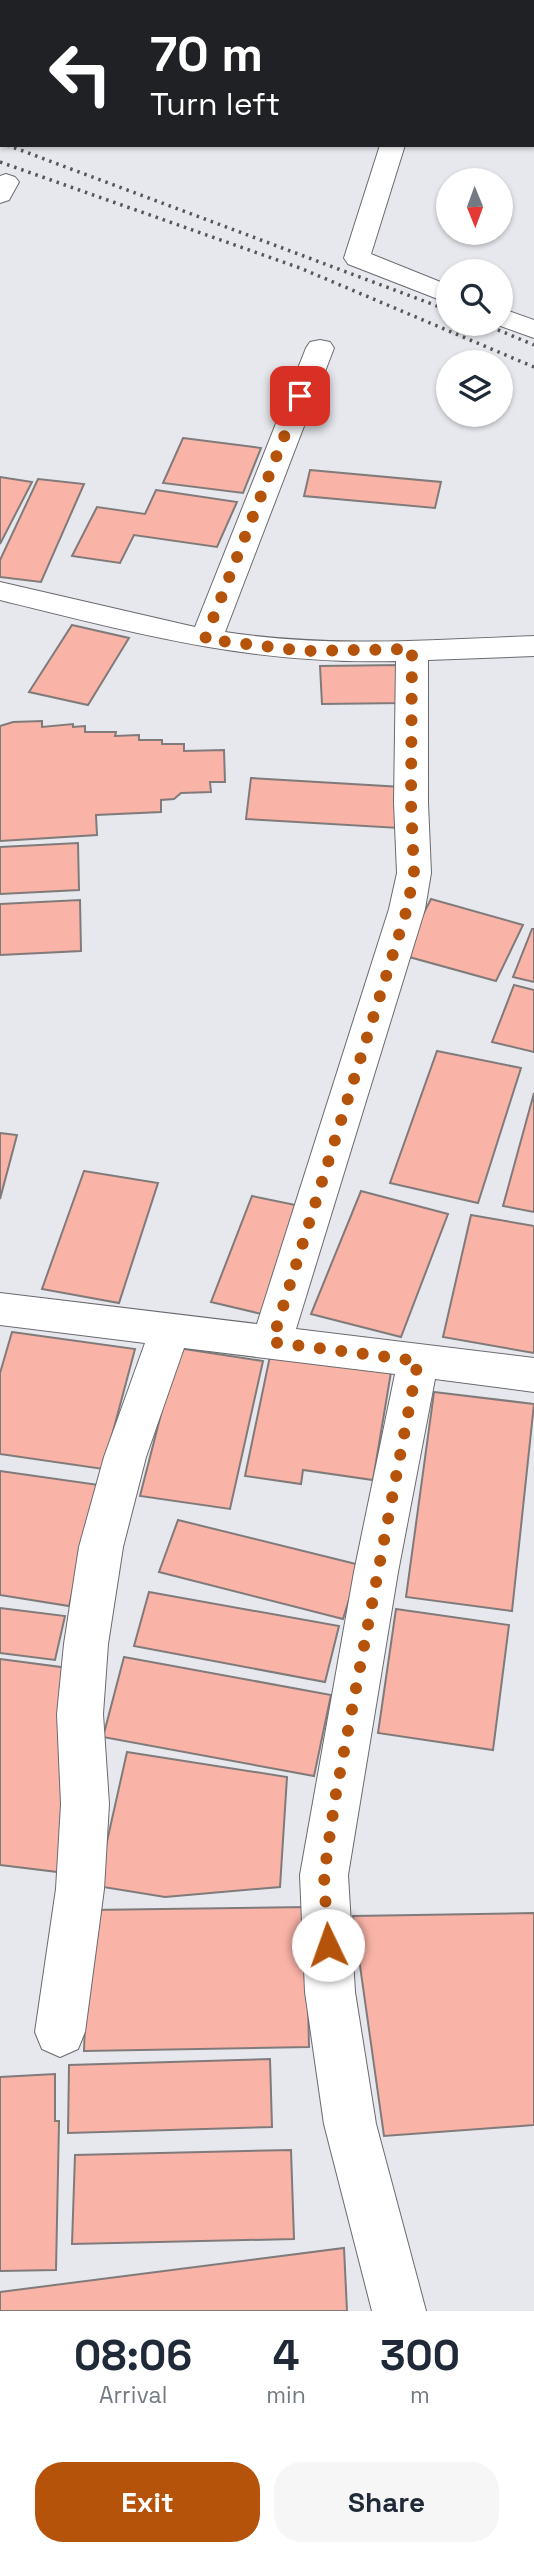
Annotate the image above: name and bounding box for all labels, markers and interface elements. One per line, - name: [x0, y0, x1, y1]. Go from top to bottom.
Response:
- text: 70 m: [150, 23, 263, 85]
- icon: left: [35, 28, 126, 119]
- text: Turn left: [150, 84, 280, 124]
- north arrow: [436, 168, 513, 245]
- map controls: [436, 168, 513, 427]
- button: search: [436, 259, 513, 336]
- button: layers: [436, 350, 513, 427]
- pin: [270, 366, 330, 426]
- icon: arrive: [281, 377, 319, 415]
- position arrow: [291, 1908, 365, 1982]
- text: 08:06: [74, 2329, 192, 2382]
- text: 4: [273, 2329, 299, 2382]
- text: 300: [380, 2329, 460, 2382]
- text: Arrival: [99, 2380, 167, 2410]
- text: min: [266, 2380, 306, 2410]
- text: m: [410, 2380, 430, 2410]
- button: Exit: [35, 2462, 260, 2542]
- button: Share: [274, 2462, 499, 2542]

